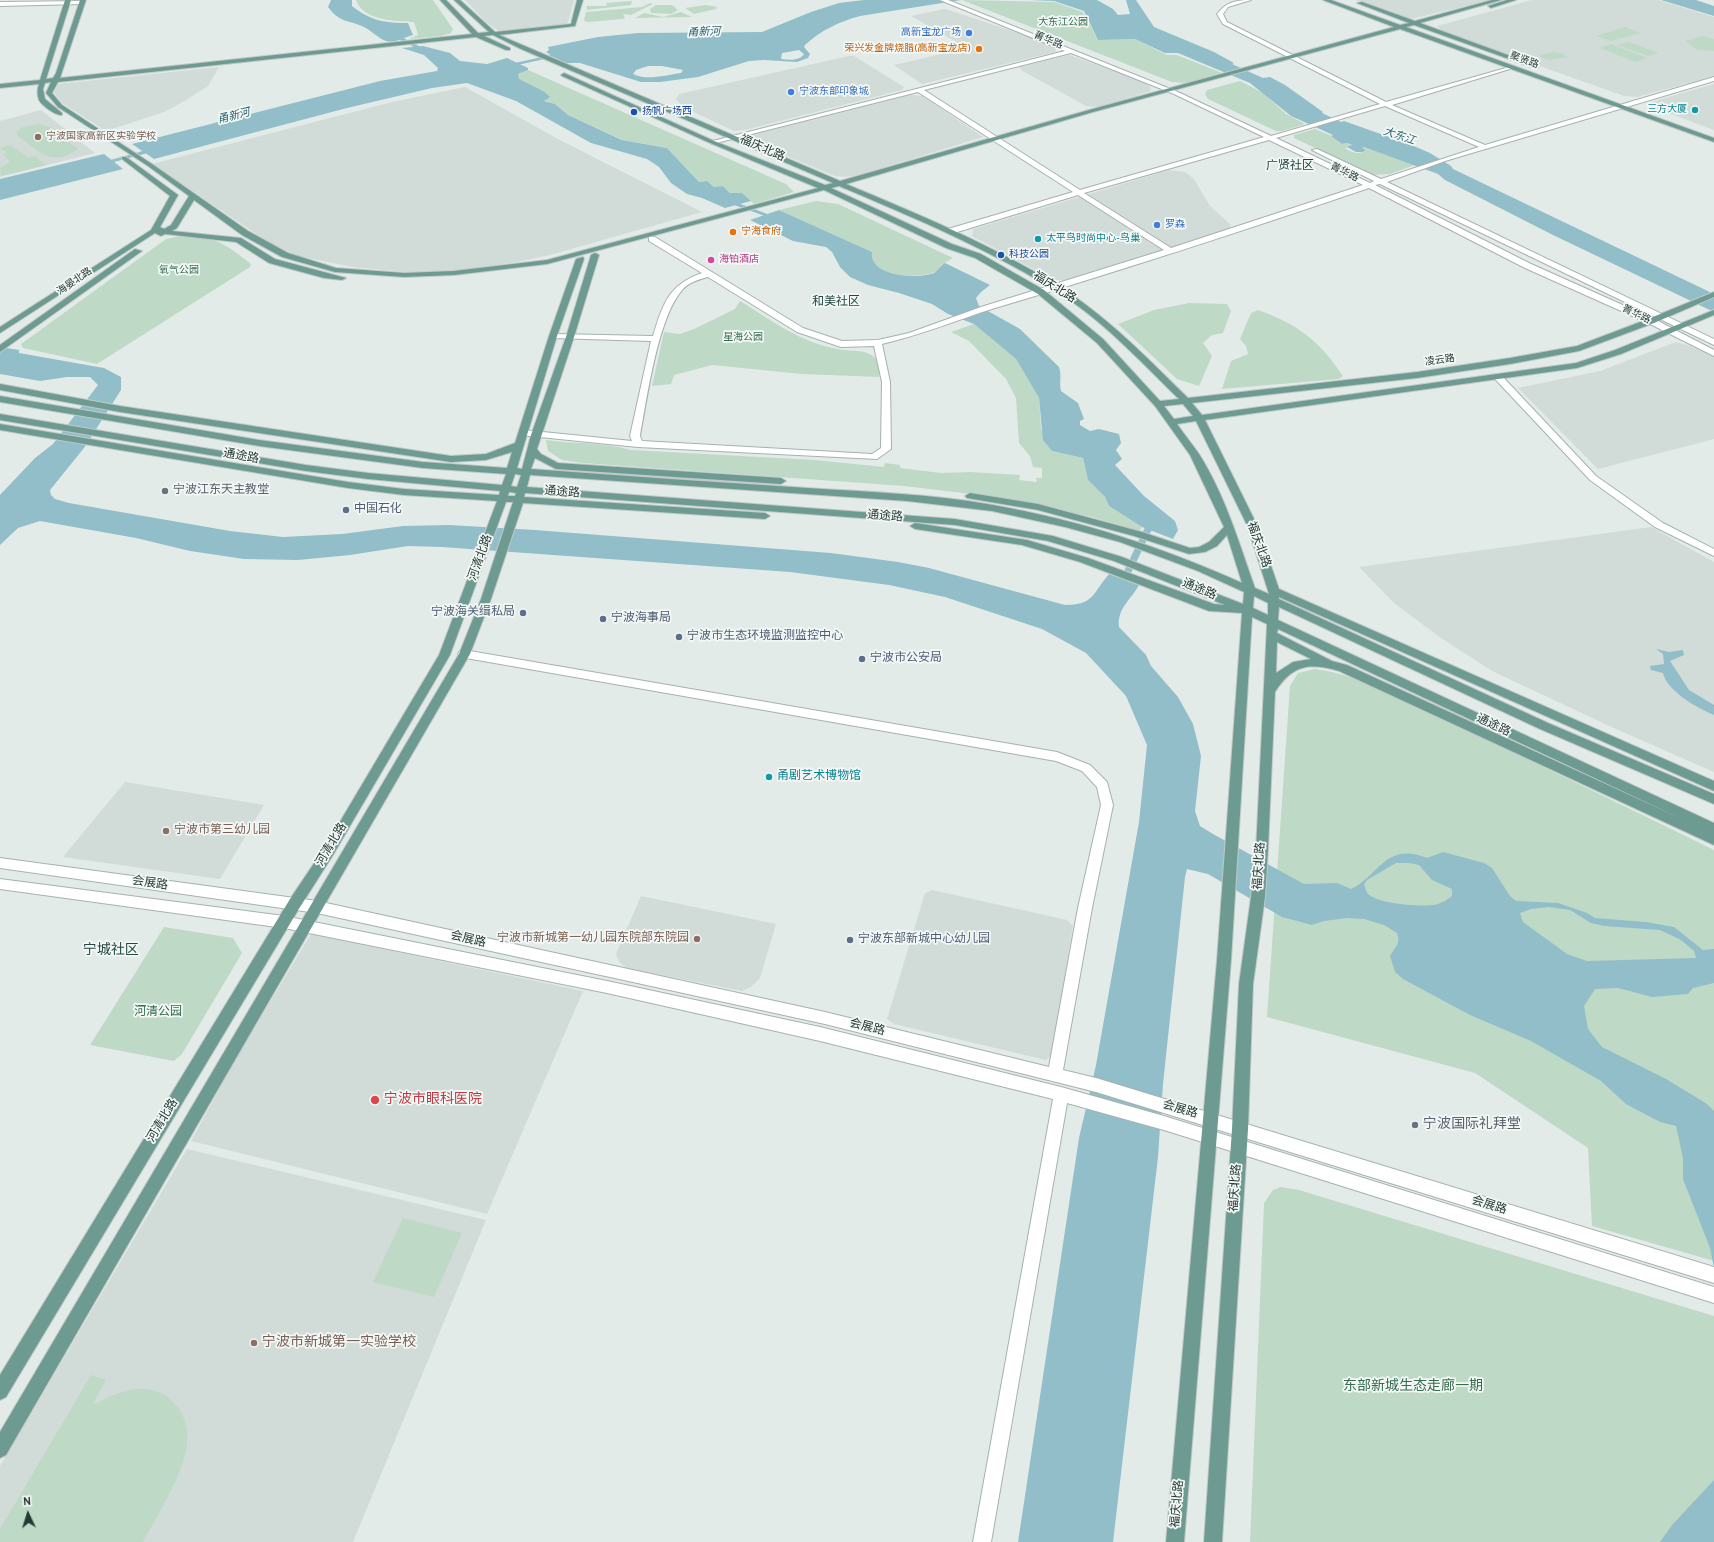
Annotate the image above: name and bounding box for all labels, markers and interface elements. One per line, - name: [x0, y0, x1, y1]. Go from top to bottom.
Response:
- park label: 大东江公园: [1038, 17, 1088, 29]
- water label: 甬新河: [687, 26, 721, 40]
- place label: 高新宝龙广场: [901, 27, 961, 39]
- marker: 高新宝龙广场: [964, 28, 974, 38]
- street label: 菁华路: [1032, 30, 1064, 52]
- place label: 荣兴发金牌烧腊(高新宝龙店): [844, 43, 971, 55]
- marker: 荣兴发金牌烧腊(高新宝龙店): [974, 44, 984, 54]
- street label: 聚贤路: [1508, 50, 1540, 72]
- place label: 宁波东部印象城: [799, 86, 869, 98]
- marker: 宁波东部印象城: [786, 87, 796, 97]
- place label: 三方大厦: [1647, 104, 1687, 116]
- marker: 三方大厦: [1690, 105, 1700, 115]
- place label: 扬帆广场西: [642, 106, 692, 118]
- water label: 甬新河: [216, 107, 252, 127]
- marker: 扬帆广场西: [629, 107, 639, 117]
- water label: 大东江: [1381, 125, 1417, 149]
- place label: 宁波国家高新区实验学校: [46, 131, 156, 143]
- marker: 宁波国家高新区实验学校: [33, 132, 43, 142]
- street label: 福庆北路: [737, 133, 787, 165]
- district label: 广贤社区: [1266, 160, 1314, 174]
- street label: 菁华路: [1328, 161, 1360, 185]
- place label: 罗森: [1165, 219, 1185, 231]
- marker: 罗森: [1152, 220, 1162, 230]
- place label: 宁海食府: [741, 226, 781, 238]
- marker: 宁海食府: [728, 227, 738, 237]
- place label: 太平鸟时尚中心-鸟巢: [1046, 233, 1140, 245]
- marker: 太平鸟时尚中心-鸟巢: [1033, 234, 1043, 244]
- place label: 科技公园: [1009, 249, 1049, 261]
- marker: 科技公园: [996, 250, 1006, 260]
- place label: 海铂酒店: [719, 254, 759, 266]
- marker: 海铂酒店: [706, 255, 716, 265]
- park label: 氧气公园: [159, 265, 199, 277]
- street label: 海晏北路: [55, 266, 95, 298]
- street label: 福庆北路: [1030, 269, 1078, 307]
- district label: 和美社区: [812, 296, 860, 310]
- street label: 菁华路: [1620, 303, 1652, 327]
- park label: 星海公园: [723, 332, 763, 344]
- street label: 凌云路: [1424, 353, 1456, 369]
- street label: 通途路: [222, 447, 260, 467]
- place label: 宁波江东天主教堂: [173, 484, 269, 498]
- street label: 通途路: [544, 485, 580, 501]
- marker: 宁波江东天主教堂: [160, 486, 170, 496]
- place label: 中国石化: [354, 503, 402, 517]
- marker: 中国石化: [341, 505, 351, 515]
- street label: 通途路: [867, 509, 903, 525]
- street label: 福庆北路: [1243, 520, 1273, 570]
- street label: 河清北路: [466, 533, 496, 583]
- street label: 通途路: [1180, 576, 1218, 604]
- place label: 宁波海关缉私局: [431, 606, 515, 620]
- marker: 宁波海关缉私局: [518, 608, 528, 618]
- place label: 宁波海事局: [611, 612, 671, 626]
- marker: 宁波海事局: [598, 614, 608, 624]
- place label: 宁波市生态环境监测监控中心: [687, 630, 843, 644]
- marker: 宁波市生态环境监测监控中心: [674, 632, 684, 642]
- place label: 宁波市公安局: [870, 652, 942, 666]
- marker: 宁波市公安局: [857, 654, 867, 664]
- street label: 通途路: [1474, 712, 1512, 740]
- place label: 甬剧艺术博物馆: [777, 770, 861, 784]
- marker: 甬剧艺术博物馆: [764, 772, 774, 782]
- street label: 河清北路: [313, 821, 351, 869]
- place label: 宁波市第三幼儿园: [174, 824, 270, 838]
- marker: 宁波市第三幼儿园: [161, 826, 171, 836]
- street label: 福庆北路: [1251, 842, 1269, 890]
- street label: 会展路: [131, 874, 169, 894]
- street label: 会展路: [449, 929, 487, 951]
- place label: 宁波市新城第一幼儿园东院部东院园: [497, 932, 689, 946]
- place label: 宁波东部新城中心幼儿园: [858, 933, 990, 947]
- marker: 宁波市新城第一幼儿园东院部东院园: [692, 934, 702, 944]
- marker: 宁波东部新城中心幼儿园: [845, 935, 855, 945]
- district label: 宁城社区: [83, 943, 139, 959]
- park label: 河清公园: [134, 1006, 182, 1020]
- street label: 会展路: [848, 1017, 886, 1039]
- place label: 宁波市眼科医院: [384, 1092, 482, 1108]
- marker: 宁波市眼科医院: [369, 1094, 381, 1106]
- street label: 河清北路: [144, 1097, 182, 1145]
- street label: 会展路: [1161, 1098, 1199, 1122]
- place label: 宁波国际礼拜堂: [1423, 1117, 1521, 1133]
- marker: 宁波国际礼拜堂: [1410, 1120, 1420, 1130]
- street label: 福庆北路: [1227, 1164, 1245, 1212]
- street label: 会展路: [1470, 1194, 1508, 1218]
- place label: 宁波市新城第一实验学校: [262, 1335, 416, 1351]
- marker: 宁波市新城第一实验学校: [249, 1338, 259, 1348]
- park label: 东部新城生态走廊一期: [1343, 1379, 1483, 1395]
- street label: 福庆北路: [1169, 1479, 1187, 1529]
- north arrow: [8, 1494, 48, 1534]
- text: N: [23, 1495, 32, 1509]

